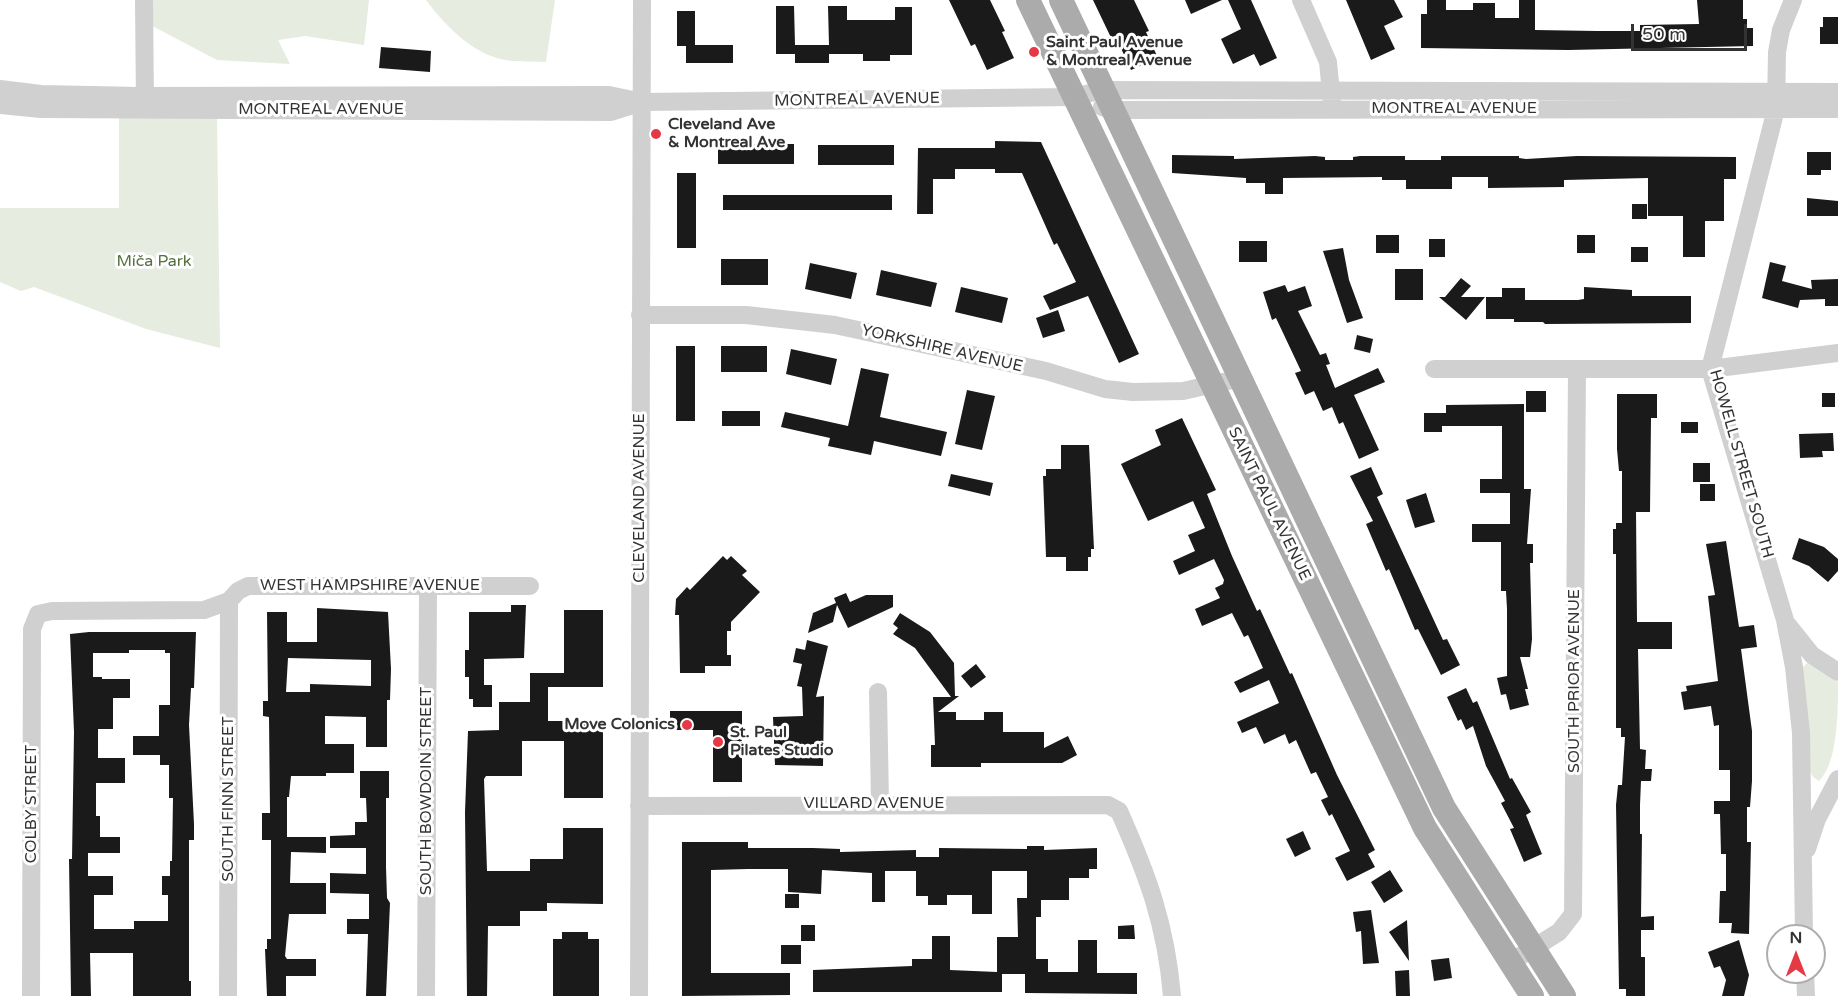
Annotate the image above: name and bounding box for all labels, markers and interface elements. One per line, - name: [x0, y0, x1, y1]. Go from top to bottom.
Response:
- scale bar: [1634, 12, 1750, 50]
- text: 50 m: [1642, 23, 1686, 45]
- place label: Saint Paul Avenue & Montreal Avenue: [1046, 33, 1192, 71]
- marker: Saint Paul Avenue & Montreal Avenue: [1027, 45, 1041, 59]
- street label: MONTREAL AVENUE: [774, 89, 940, 111]
- street label: MONTREAL AVENUE: [1371, 99, 1537, 119]
- street label: MONTREAL AVENUE: [238, 100, 404, 120]
- place label: Cleveland Ave & Montreal Ave: [668, 115, 785, 153]
- marker: Cleveland Ave & Montreal Ave: [649, 127, 663, 141]
- park label: Míča Park: [116, 252, 192, 272]
- street label: YORKSHIRE AVENUE: [860, 321, 1024, 377]
- street label: HOWELL STREET SOUTH: [1705, 367, 1777, 561]
- street label: CLEVELAND AVENUE: [630, 413, 650, 583]
- street label: SAINT PAUL AVENUE: [1224, 424, 1314, 584]
- street label: WEST HAMPSHIRE AVENUE: [260, 576, 480, 596]
- street label: SOUTH PRIOR AVENUE: [1565, 589, 1585, 773]
- street label: SOUTH BOWDOIN STREET: [417, 687, 437, 895]
- place label: Move Colonics: [564, 715, 675, 735]
- street label: SOUTH FINN STREET: [219, 716, 239, 882]
- marker: Move Colonics: [680, 718, 694, 732]
- place label: St. Paul Pilates Studio: [730, 723, 833, 761]
- marker: St. Paul Pilates Studio: [711, 735, 725, 749]
- street label: COLBY STREET: [22, 745, 42, 863]
- street label: VILLARD AVENUE: [803, 794, 945, 814]
- north arrow: [1766, 924, 1826, 984]
- text: N: [1790, 928, 1802, 948]

